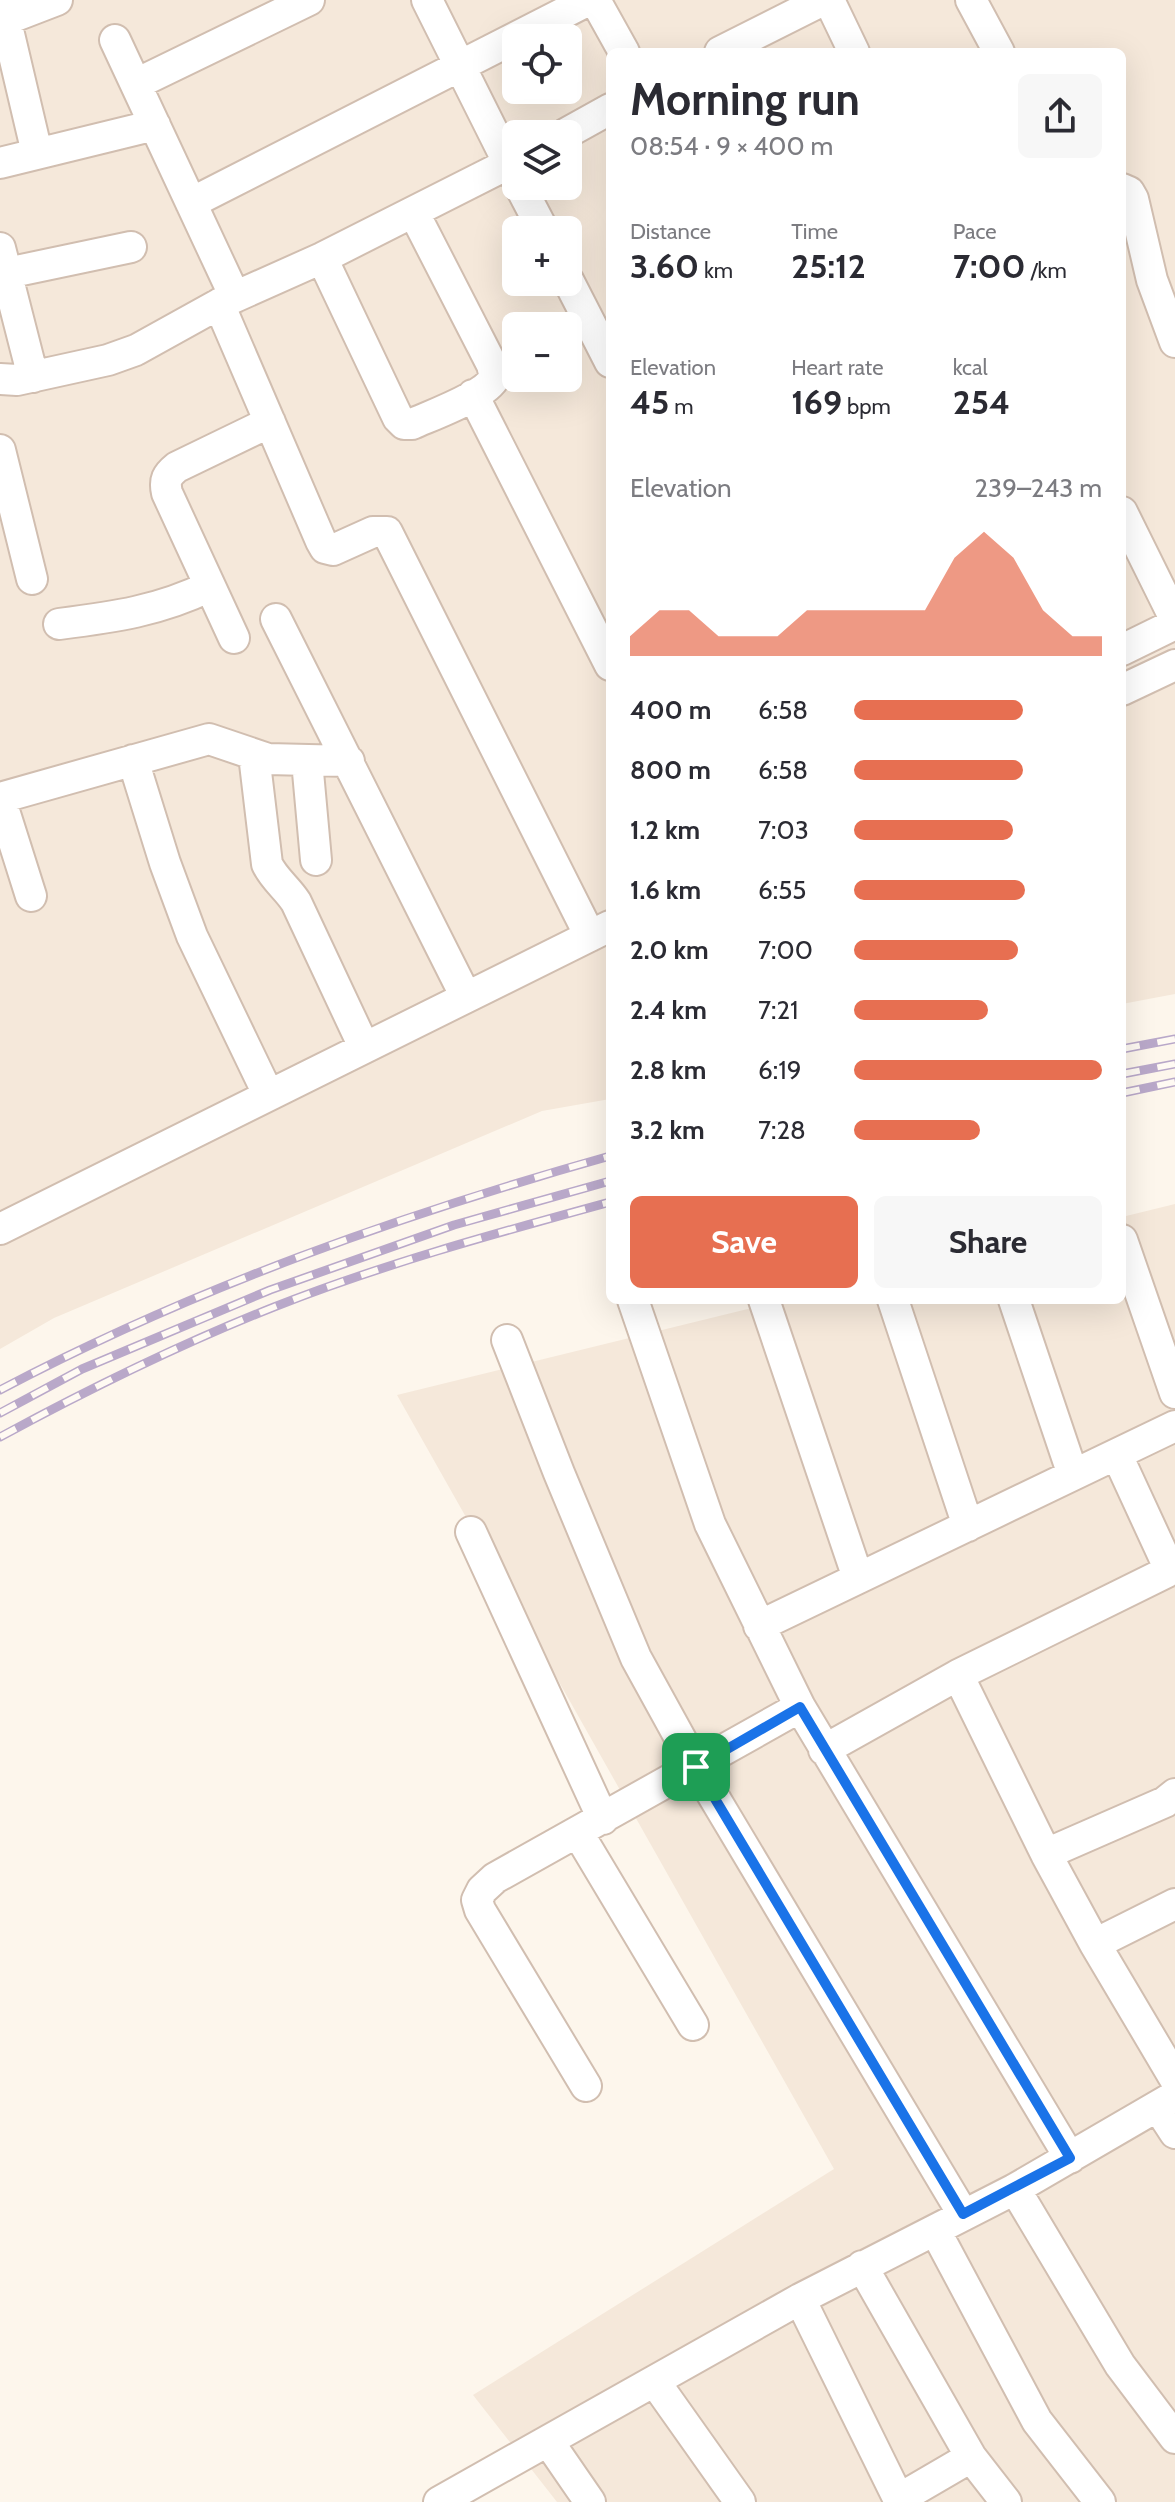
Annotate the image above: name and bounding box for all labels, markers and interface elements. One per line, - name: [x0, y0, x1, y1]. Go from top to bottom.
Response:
- map controls: [502, 24, 582, 392]
- button: locate: [502, 24, 582, 104]
- text: Morning run: [630, 73, 860, 126]
- button: share: [1018, 74, 1102, 158]
- button: layers: [502, 120, 582, 200]
- text: 08:54 · 9 × 400 m: [630, 130, 833, 162]
- button: +: [502, 216, 582, 296]
- text: Distance: [630, 218, 711, 245]
- text: Time: [791, 218, 838, 245]
- text: Pace: [953, 218, 997, 245]
- text: 3.60: [630, 245, 699, 287]
- text: 25:12: [791, 245, 866, 287]
- text: 7:00: [953, 245, 1026, 287]
- text: km: [699, 257, 733, 284]
- text: /km: [1026, 257, 1067, 284]
- button: −: [502, 312, 582, 392]
- text: Elevation: [630, 354, 716, 381]
- text: Heart rate: [791, 354, 883, 381]
- text: kcal: [953, 354, 988, 381]
- text: 45: [630, 381, 669, 423]
- text: 169: [791, 381, 842, 423]
- text: 254: [953, 381, 1010, 423]
- text: m: [669, 393, 694, 420]
- text: bpm: [842, 393, 891, 420]
- text: Elevation: [630, 472, 732, 504]
- text: 239–243 m: [974, 472, 1102, 504]
- text: 400 m: [630, 694, 711, 726]
- text: 6:58: [758, 694, 808, 726]
- text: 800 m: [630, 754, 711, 786]
- text: 6:58: [758, 754, 808, 786]
- text: 1.2 km: [630, 814, 700, 846]
- text: 7:03: [758, 814, 809, 846]
- text: 1.6 km: [630, 874, 701, 906]
- text: 6:55: [758, 874, 806, 906]
- text: 2.0 km: [630, 934, 709, 966]
- text: 7:00: [758, 934, 813, 966]
- text: 2.4 km: [630, 994, 707, 1026]
- text: 7:21: [758, 994, 799, 1026]
- text: 2.8 km: [630, 1054, 706, 1086]
- text: 6:19: [758, 1054, 801, 1086]
- text: 3.2 km: [630, 1114, 705, 1146]
- text: 7:28: [758, 1114, 806, 1146]
- button: Save: [630, 1196, 858, 1288]
- button: Share: [874, 1196, 1102, 1288]
- pin: [662, 1733, 730, 1801]
- icon: arrive: [674, 1745, 718, 1789]

